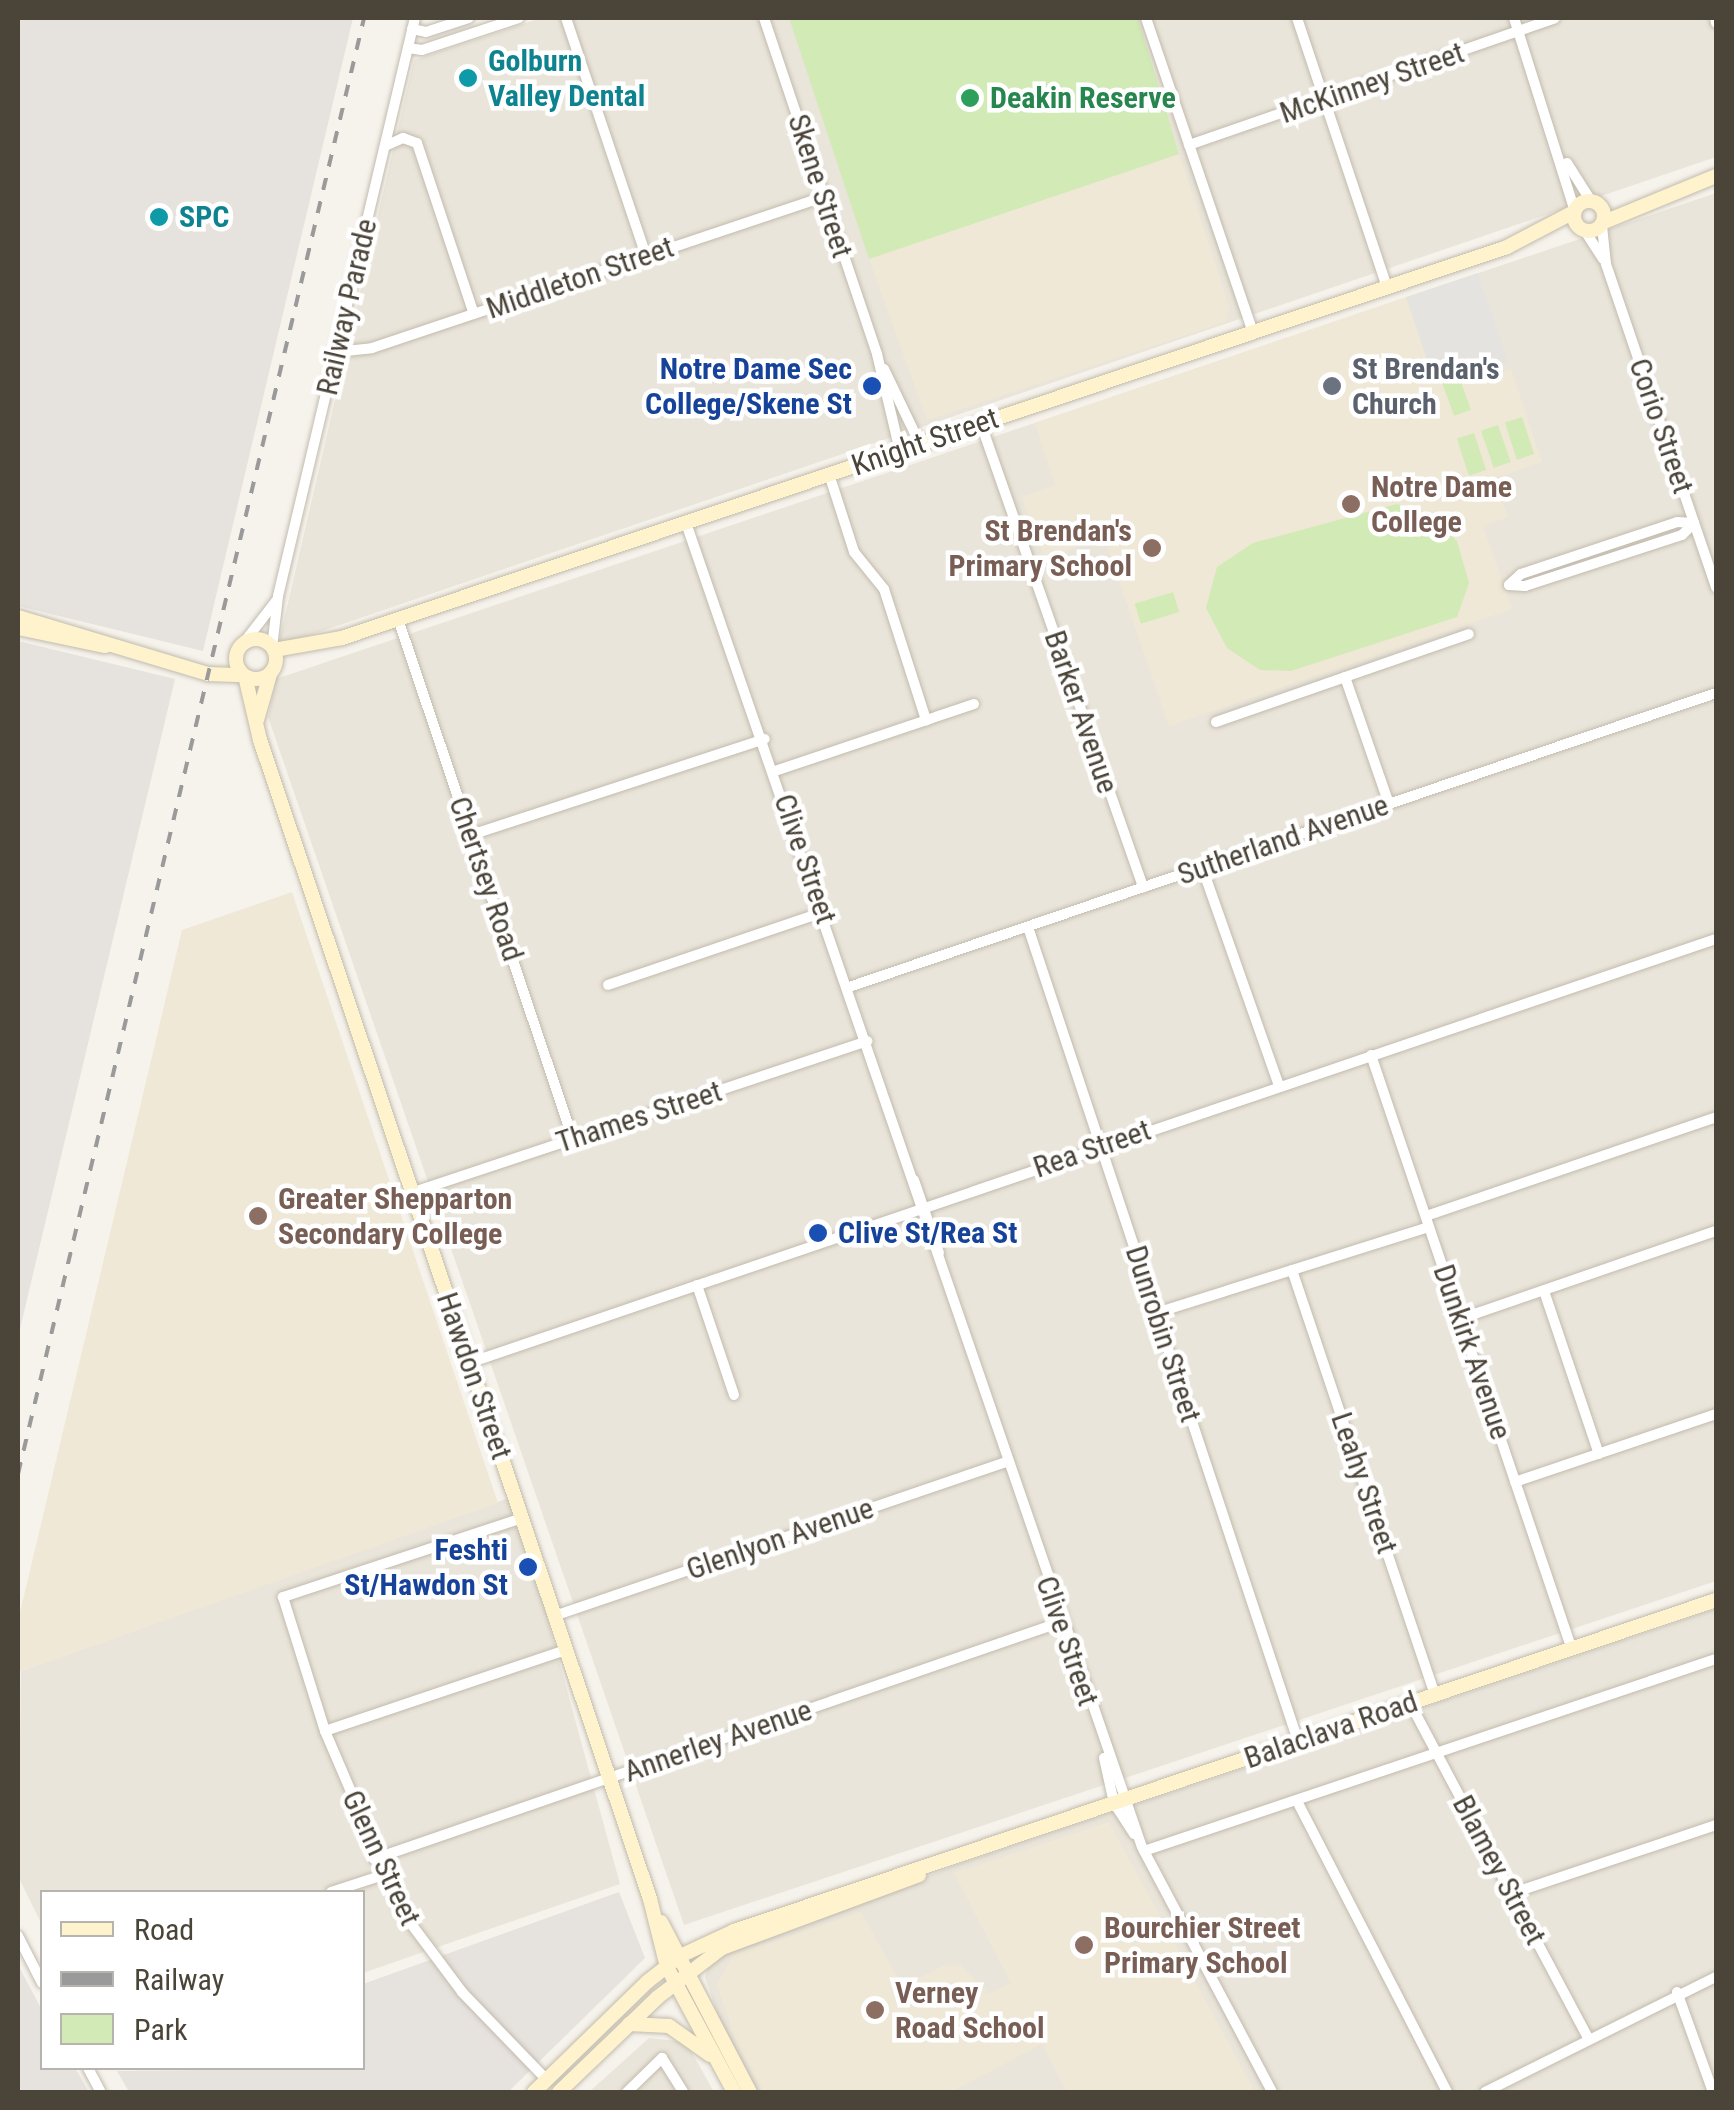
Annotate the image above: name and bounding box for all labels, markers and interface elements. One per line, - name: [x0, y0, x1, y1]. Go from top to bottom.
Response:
- street label: McKinney Street: [1275, 35, 1469, 131]
- place label: Golburn Valley Dental: [488, 43, 645, 114]
- marker: Golburn Valley Dental: [457, 67, 479, 89]
- place label: Deakin Reserve: [990, 80, 1176, 116]
- marker: Deakin Reserve: [959, 87, 981, 109]
- street label: Skene Street: [780, 110, 860, 262]
- place label: SPC: [179, 199, 229, 235]
- marker: SPC: [148, 206, 170, 228]
- street label: Railway Parade: [309, 215, 385, 399]
- street label: Middleton Street: [482, 229, 678, 327]
- place label: Notre Dame Sec College/Skene St: [645, 351, 852, 422]
- place label: St Brendan's Church: [1352, 351, 1500, 422]
- street label: Corio Street: [1621, 354, 1701, 498]
- marker: Notre Dame Sec College/Skene St: [861, 375, 883, 397]
- marker: St Brendan's Church: [1321, 375, 1343, 397]
- street label: Knight Street: [847, 400, 1003, 484]
- place label: Notre Dame College: [1371, 469, 1512, 540]
- marker: Notre Dame College: [1340, 493, 1362, 515]
- place label: St Brendan's Primary School: [948, 513, 1132, 584]
- marker: St Brendan's Primary School: [1141, 537, 1163, 559]
- street label: Barker Avenue: [1036, 626, 1126, 798]
- street label: Sutherland Avenue: [1173, 787, 1393, 893]
- street label: Clive Street: [766, 789, 844, 929]
- street label: Chertsey Road: [441, 792, 531, 966]
- street label: Thames Street: [552, 1073, 726, 1161]
- street label: Rea Street: [1029, 1112, 1155, 1186]
- place label: Greater Shepparton Secondary College: [278, 1181, 512, 1252]
- marker: Greater Shepparton Secondary College: [247, 1205, 269, 1227]
- place label: Clive St/Rea St: [838, 1215, 1017, 1251]
- marker: Clive St/Rea St: [807, 1222, 829, 1244]
- street label: Dunrobin Street: [1118, 1241, 1208, 1427]
- street label: Dunkirk Avenue: [1425, 1260, 1519, 1444]
- street label: Hawdon Street: [429, 1288, 519, 1464]
- street label: Leahy Street: [1323, 1408, 1405, 1558]
- street label: Glenlyon Avenue: [682, 1490, 878, 1588]
- place label: Feshti St/Hawdon St: [344, 1532, 508, 1602]
- marker: Feshti St/Hawdon St: [517, 1556, 539, 1578]
- street label: Clive Street: [1028, 1571, 1106, 1711]
- street label: Balaclava Road: [1240, 1684, 1422, 1776]
- street label: Annerley Avenue: [619, 1692, 817, 1790]
- street label: Glenn Street: [334, 1785, 428, 1931]
- street label: Blamey Street: [1445, 1789, 1553, 1951]
- legend: [40, 1890, 365, 2070]
- place label: Bourchier Street Primary School: [1104, 1910, 1300, 1980]
- text: Road: [134, 1912, 194, 1947]
- marker: Bourchier Street Primary School: [1073, 1934, 1095, 1956]
- text: Railway: [134, 1962, 224, 1997]
- place label: Verney Road School: [895, 1975, 1045, 2046]
- marker: Verney Road School: [864, 1999, 886, 2021]
- text: Park: [134, 2012, 188, 2047]

